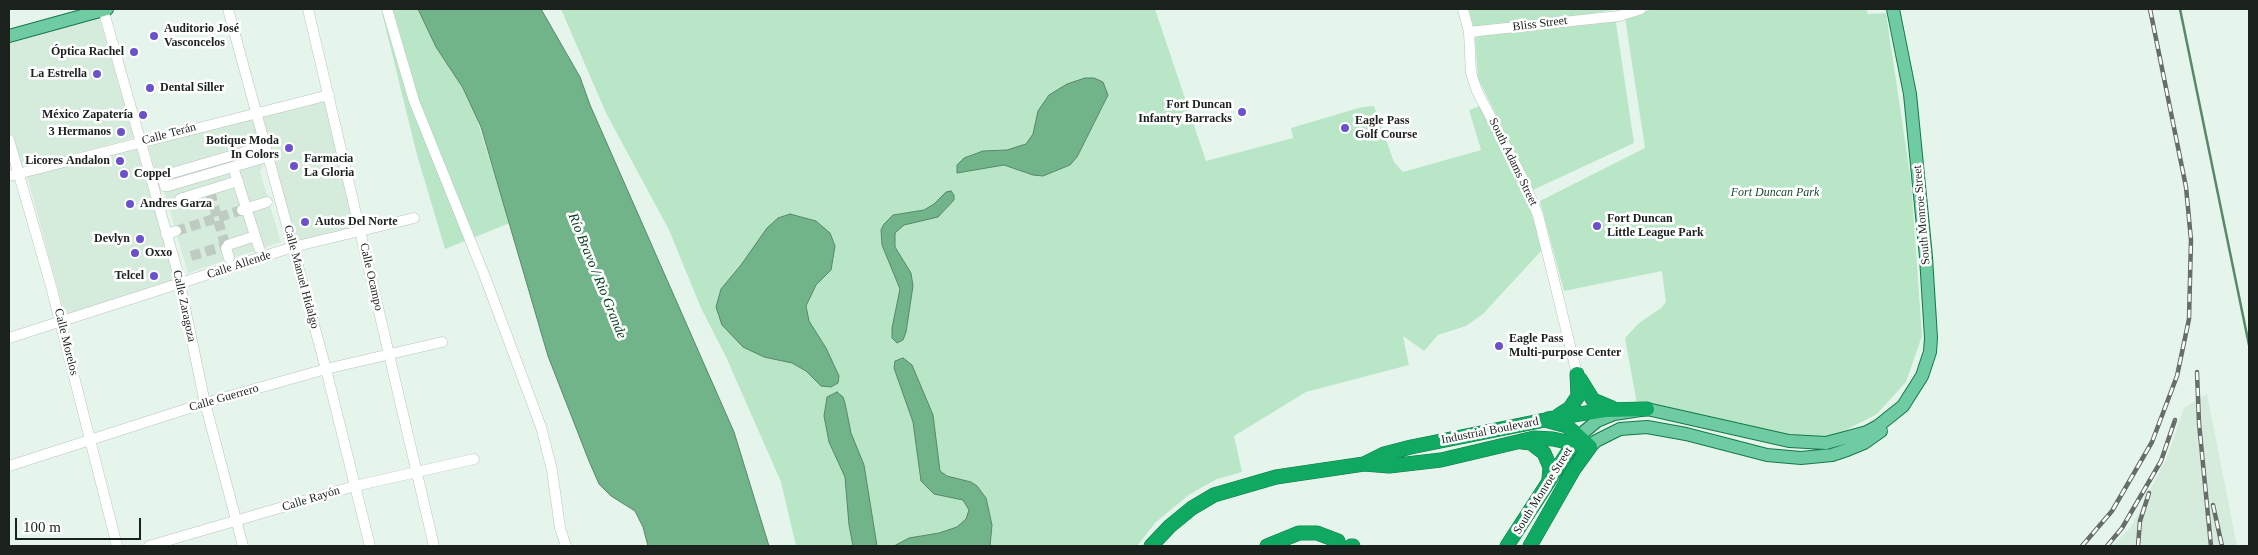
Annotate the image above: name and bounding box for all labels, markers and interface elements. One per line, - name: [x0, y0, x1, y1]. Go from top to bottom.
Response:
- street label: Bliss Street: [1512, 14, 1568, 34]
- place label: Auditorio José Vasconcelos: [164, 22, 239, 50]
- marker: Auditorio José Vasconcelos: [148, 30, 160, 42]
- place label: Óptica Rachel: [51, 45, 124, 59]
- marker: Óptica Rachel: [128, 46, 140, 58]
- place label: La Estrella: [30, 67, 87, 81]
- marker: La Estrella: [91, 68, 103, 80]
- place label: Dental Siller: [160, 81, 224, 95]
- marker: Dental Siller: [144, 82, 156, 94]
- place label: Fort Duncan Infantry Barracks: [1138, 98, 1232, 126]
- marker: Fort Duncan Infantry Barracks: [1236, 106, 1248, 118]
- place label: México Zapatería: [42, 108, 133, 122]
- marker: México Zapatería: [137, 109, 149, 121]
- place label: Eagle Pass Golf Course: [1355, 114, 1417, 142]
- street label: South Adams Street: [1485, 116, 1541, 208]
- street label: Calle Terán: [140, 120, 198, 148]
- marker: Eagle Pass Golf Course: [1339, 122, 1351, 134]
- place label: 3 Hermanos: [49, 125, 111, 139]
- marker: 3 Hermanos: [115, 126, 127, 138]
- place label: Botique Moda In Colors: [206, 134, 279, 162]
- marker: Botique Moda In Colors: [283, 142, 295, 154]
- place label: Farmacia La Gloria: [304, 152, 354, 180]
- place label: Licores Andalon: [25, 154, 110, 168]
- marker: Licores Andalon: [114, 155, 126, 167]
- marker: Farmacia La Gloria: [288, 160, 300, 172]
- street label: South Monroe Street: [1910, 165, 1934, 265]
- place label: Coppel: [134, 167, 171, 181]
- marker: Coppel: [118, 168, 130, 180]
- park label: Fort Duncan Park: [1731, 186, 1819, 200]
- place label: Andres Garza: [140, 197, 212, 211]
- marker: Andres Garza: [124, 198, 136, 210]
- water label: Río Bravo / Rio Grande: [564, 211, 630, 341]
- place label: Fort Duncan Little League Park: [1607, 212, 1704, 240]
- place label: Autos Del Norte: [315, 215, 398, 229]
- marker: Autos Del Norte: [299, 216, 311, 228]
- marker: Fort Duncan Little League Park: [1591, 220, 1603, 232]
- street label: Calle Manuel Hidalgo: [280, 224, 322, 330]
- place label: Devlyn: [94, 232, 130, 246]
- marker: Devlyn: [134, 233, 146, 245]
- street label: Calle Ocampo: [356, 242, 386, 312]
- place label: Oxxo: [145, 246, 172, 260]
- marker: Oxxo: [129, 247, 141, 259]
- street label: Calle Allende: [205, 248, 273, 282]
- place label: Telcel: [114, 269, 144, 283]
- street label: Calle Zaragoza: [169, 269, 199, 343]
- marker: Telcel: [148, 270, 160, 282]
- street label: Calle Morelos: [51, 307, 81, 377]
- place label: Eagle Pass Multi-purpose Center: [1509, 332, 1621, 360]
- marker: Eagle Pass Multi-purpose Center: [1493, 340, 1505, 352]
- street label: Calle Guerrero: [188, 381, 260, 415]
- street label: Industrial Boulevard: [1440, 414, 1540, 448]
- street label: South Monroe Street: [1510, 445, 1576, 537]
- street label: Calle Rayón: [280, 483, 342, 515]
- scale bar: [18, 508, 144, 540]
- text: 100 m: [23, 519, 61, 535]

